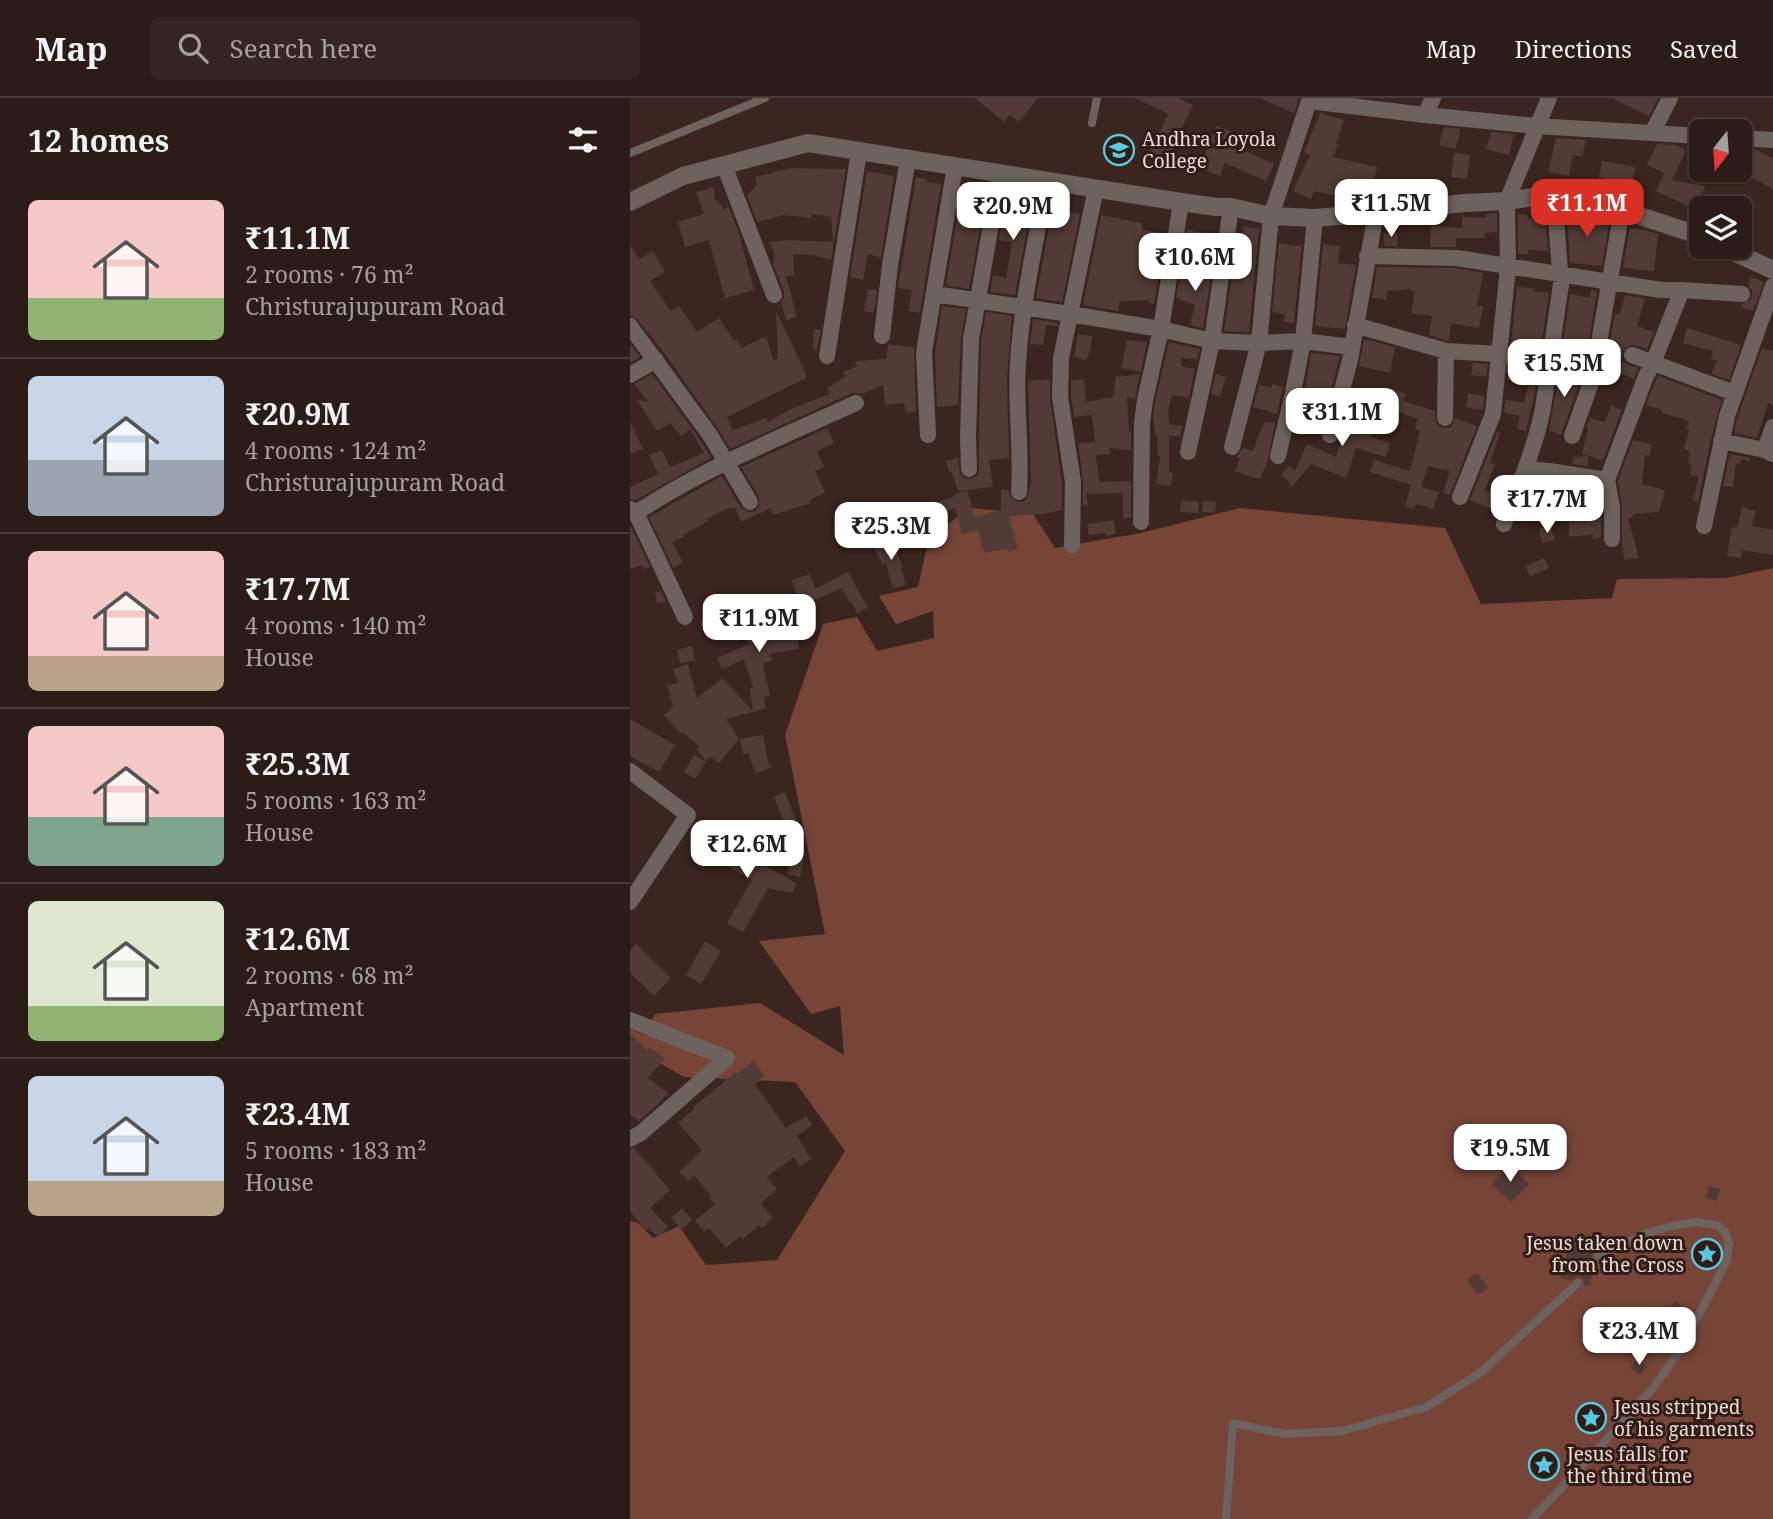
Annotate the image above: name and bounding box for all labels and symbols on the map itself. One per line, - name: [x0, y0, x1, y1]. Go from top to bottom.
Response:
- north arrow: [1689, 119, 1752, 182]
- place label: Andhra Loyola College: [1142, 126, 1276, 174]
- school or university icon: Andhra Loyola College: [1102, 133, 1136, 167]
- pin: ₹11.5M: [1334, 180, 1448, 239]
- pin: ₹11.1M: [1530, 180, 1644, 239]
- pin: ₹20.9M: [956, 183, 1070, 242]
- pin: ₹10.6M: [1138, 234, 1252, 293]
- pin: ₹15.5M: [1507, 340, 1621, 399]
- pin: ₹31.1M: [1285, 388, 1399, 448]
- pin: ₹17.7M: [1490, 476, 1604, 535]
- pin: ₹25.3M: [834, 503, 948, 562]
- pin: ₹11.9M: [702, 594, 816, 654]
- pin: ₹12.6M: [690, 820, 804, 880]
- pin: ₹19.5M: [1453, 1124, 1567, 1184]
- place label: Jesus taken down from the Cross: [1525, 1230, 1684, 1278]
- place icon: Jesus taken down from the Cross: [1690, 1237, 1724, 1271]
- pin: ₹23.4M: [1582, 1308, 1696, 1367]
- place label: Jesus stripped of his garments: [1613, 1394, 1754, 1442]
- place icon: Jesus stripped of his garments: [1574, 1401, 1608, 1435]
- place label: Jesus falls for the third time: [1566, 1441, 1692, 1489]
- place icon: Jesus falls for the third time: [1527, 1448, 1561, 1482]

